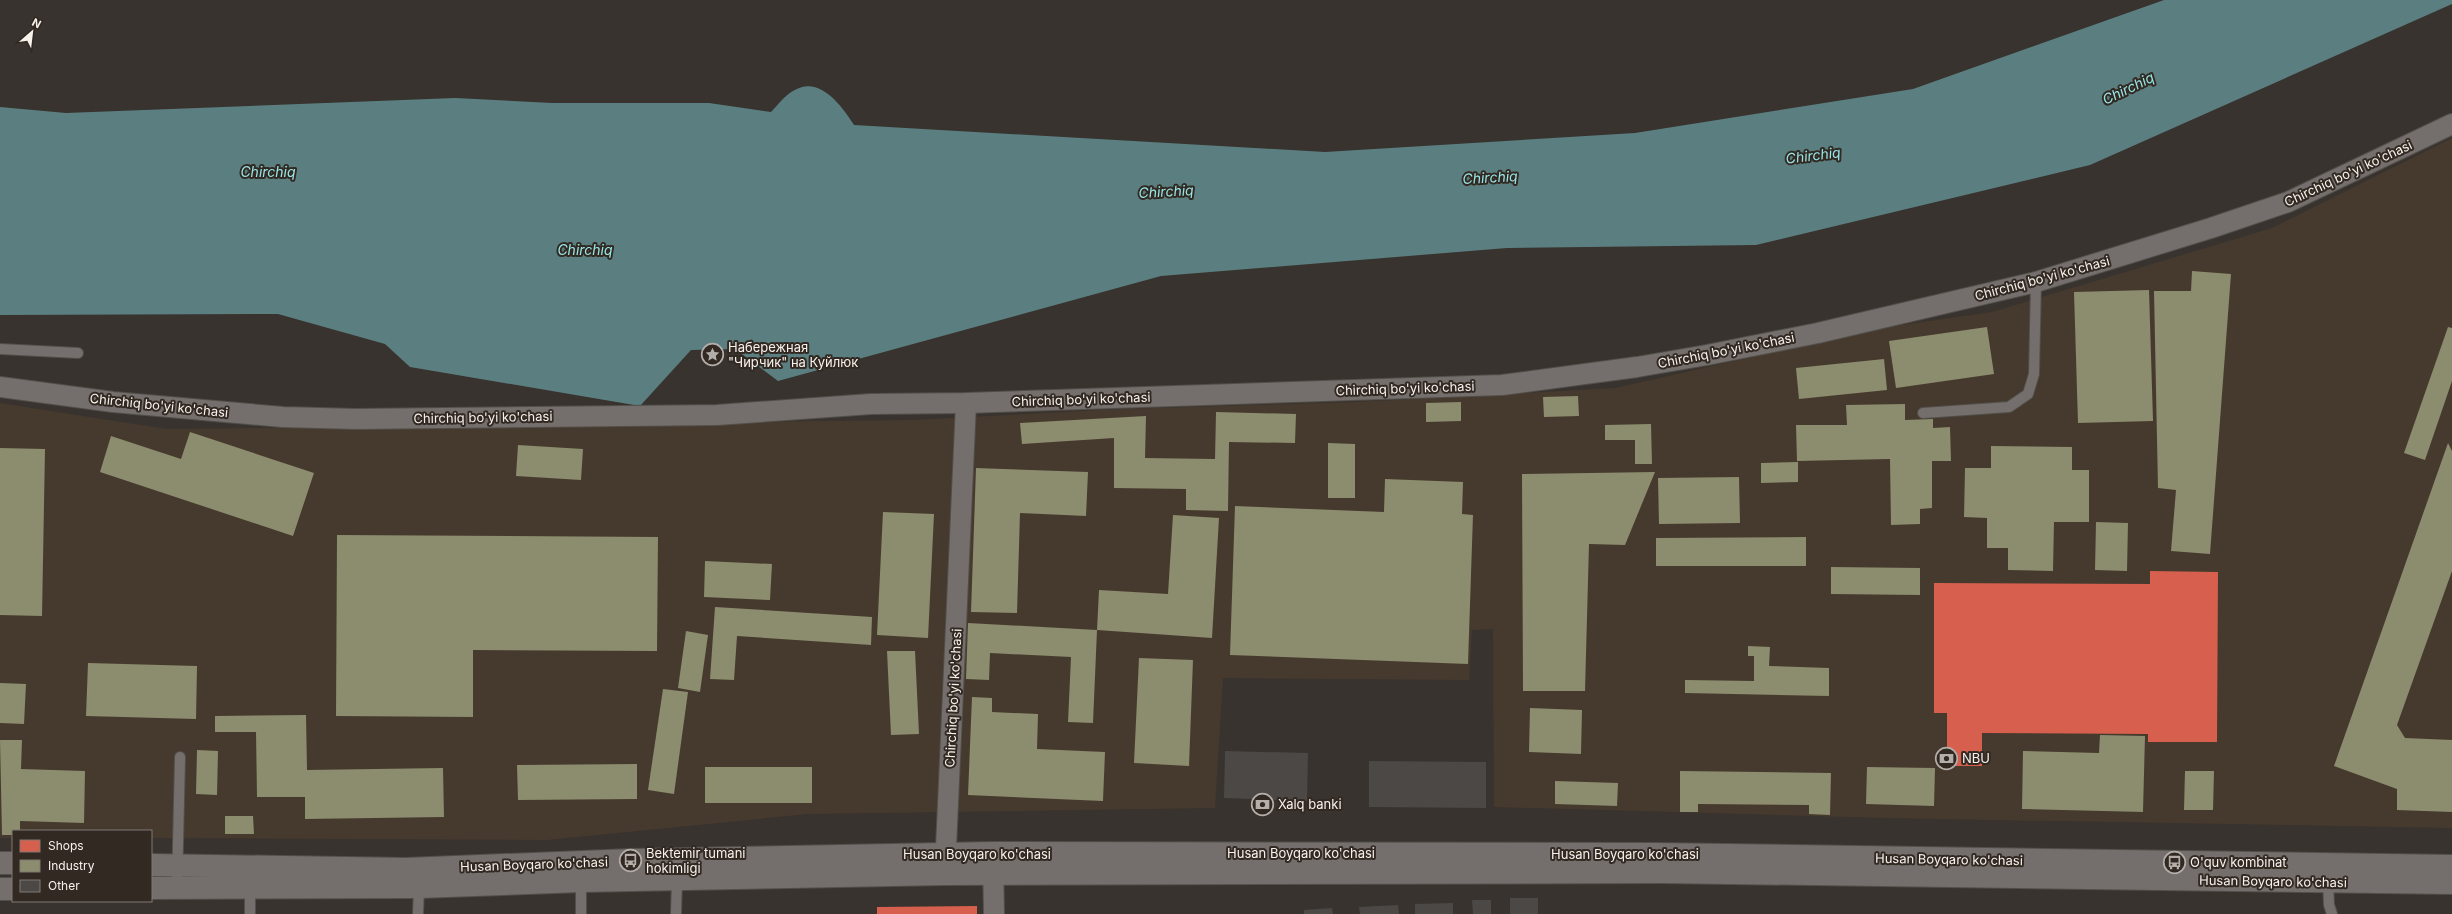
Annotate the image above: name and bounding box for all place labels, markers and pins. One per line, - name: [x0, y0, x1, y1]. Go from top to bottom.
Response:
- place label: Набережная "Чирчик" на Куйлюк: [728, 339, 858, 370]
- place icon: Набережная "Чирчик" на Куйлюк: [700, 341, 726, 367]
- bank icon: NBU: [1934, 745, 1960, 771]
- place label: NBU: [1962, 750, 1990, 766]
- bank icon: Xalq banki: [1250, 791, 1276, 817]
- place label: Xalq banki: [1278, 796, 1342, 812]
- place label: Bektemir tumani hokimligi: [646, 845, 745, 876]
- bus stop icon: Bektemir tumani hokimligi: [618, 847, 644, 873]
- bus stop icon: O'quv kombinat: [2161, 849, 2187, 875]
- place label: O'quv kombinat: [2190, 854, 2287, 870]

